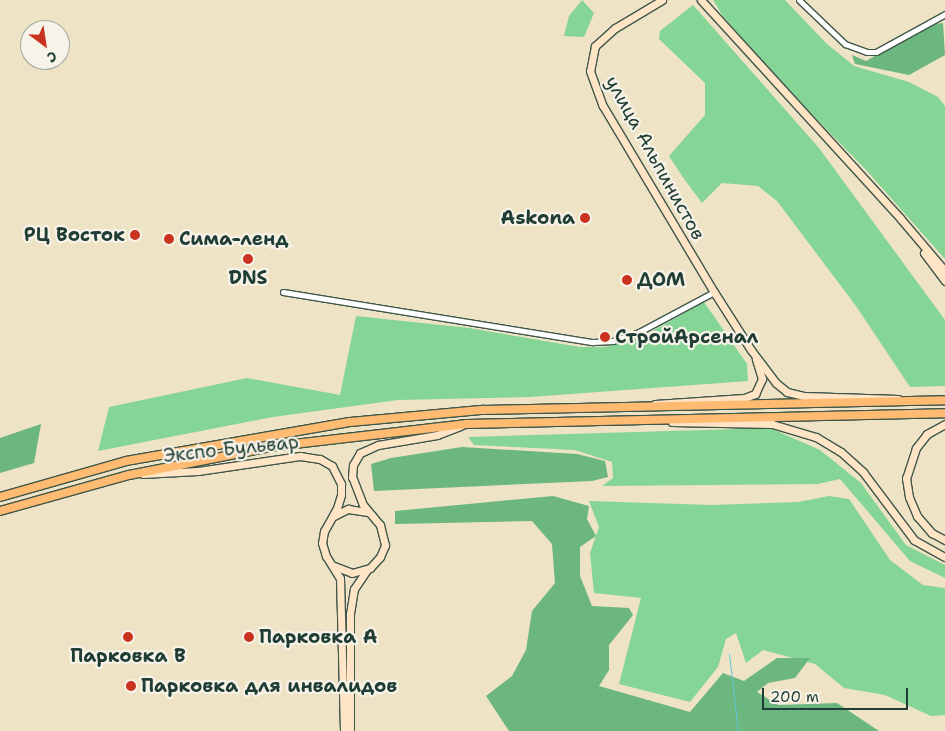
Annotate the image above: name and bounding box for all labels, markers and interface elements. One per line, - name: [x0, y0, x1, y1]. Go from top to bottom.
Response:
- north arrow: [20, 20, 70, 70]
- text: С: [44, 47, 61, 67]
- street label: улица Альпинистов: [600, 72, 710, 244]
- place label: Askona: [501, 207, 575, 229]
- marker: Askona: [579, 212, 591, 224]
- place label: РЦ Восток: [24, 224, 125, 246]
- place label: Сима-ленд: [179, 228, 289, 250]
- marker: РЦ Восток: [129, 229, 141, 241]
- marker: Сима-ленд: [163, 233, 175, 245]
- marker: DNS: [242, 253, 254, 265]
- place label: DNS: [229, 267, 267, 289]
- place label: ДОМ: [637, 269, 685, 291]
- marker: ДОМ: [621, 274, 633, 286]
- place label: СтройАрсенал: [615, 326, 758, 348]
- marker: СтройАрсенал: [599, 331, 611, 343]
- street label: Экспо Бульвар: [162, 431, 300, 467]
- place label: Парковка A: [259, 626, 377, 648]
- marker: Парковка B: [122, 631, 134, 643]
- marker: Парковка A: [243, 631, 255, 643]
- place label: Парковка B: [70, 645, 186, 667]
- place label: Парковка для инвалидов: [141, 675, 397, 697]
- scale bar: [765, 678, 911, 710]
- marker: Парковка для инвалидов: [125, 680, 137, 692]
- text: 200 m: [770, 687, 819, 707]

